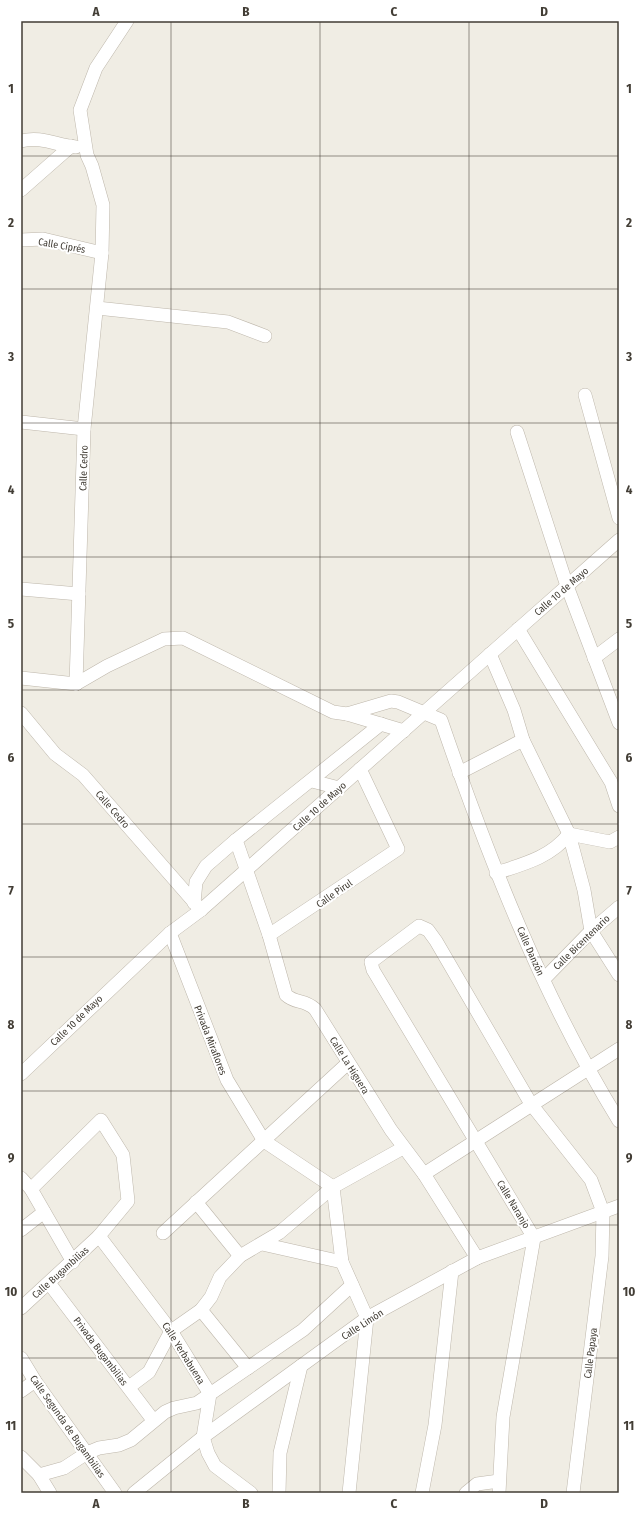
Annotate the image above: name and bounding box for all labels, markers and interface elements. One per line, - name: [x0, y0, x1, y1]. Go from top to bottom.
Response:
- text: A: [91, 4, 100, 19]
- text: B: [242, 4, 250, 19]
- text: C: [391, 4, 398, 19]
- text: D: [540, 4, 548, 19]
- text: 1: [8, 81, 14, 96]
- text: 1: [626, 81, 632, 96]
- text: 2: [7, 215, 14, 230]
- text: 2: [625, 215, 632, 230]
- street label: Calle Ciprés: [37, 236, 86, 256]
- text: 3: [7, 349, 14, 364]
- text: 3: [625, 349, 632, 364]
- street label: Calle Cedro: [77, 445, 91, 491]
- text: 4: [8, 482, 15, 497]
- text: 4: [626, 482, 633, 497]
- street label: Calle 10 de Mayo: [532, 565, 591, 619]
- text: 5: [8, 616, 14, 631]
- text: 5: [626, 616, 632, 631]
- text: 6: [8, 750, 15, 765]
- text: 6: [626, 750, 633, 765]
- street label: Calle 10 de Mayo: [290, 780, 349, 834]
- street label: Calle Cedro: [93, 788, 132, 831]
- street label: Calle Pirul: [314, 877, 355, 911]
- text: 7: [8, 883, 14, 898]
- text: 7: [626, 883, 632, 898]
- street label: Calle Bicentenario: [551, 913, 613, 973]
- street label: Calle Danzón: [514, 925, 546, 978]
- street label: Calle 10 de Mayo: [48, 993, 105, 1049]
- street label: Privada Miraflores: [191, 1004, 229, 1077]
- text: 8: [8, 1017, 15, 1032]
- text: 8: [626, 1017, 633, 1032]
- street label: Calle La Higuera: [327, 1035, 372, 1096]
- text: 9: [8, 1150, 15, 1165]
- text: 9: [626, 1150, 633, 1165]
- street label: Calle Naranjo: [494, 1178, 532, 1231]
- street label: Calle Bugambilias: [30, 1244, 92, 1301]
- text: 10: [5, 1284, 17, 1299]
- text: 10: [623, 1284, 635, 1299]
- street label: Calle Limón: [339, 1307, 386, 1343]
- street label: Privada Bugambilias: [71, 1315, 130, 1388]
- street label: Calle Yerbabuena: [159, 1320, 207, 1387]
- street label: Calle Papaya: [582, 1327, 600, 1379]
- street label: Calle Segunda de Bugambilias: [27, 1373, 107, 1480]
- text: 11: [6, 1418, 16, 1433]
- text: 11: [624, 1418, 634, 1433]
- text: A: [91, 1496, 100, 1511]
- text: B: [242, 1496, 250, 1511]
- text: C: [391, 1496, 398, 1511]
- text: D: [540, 1496, 548, 1511]

